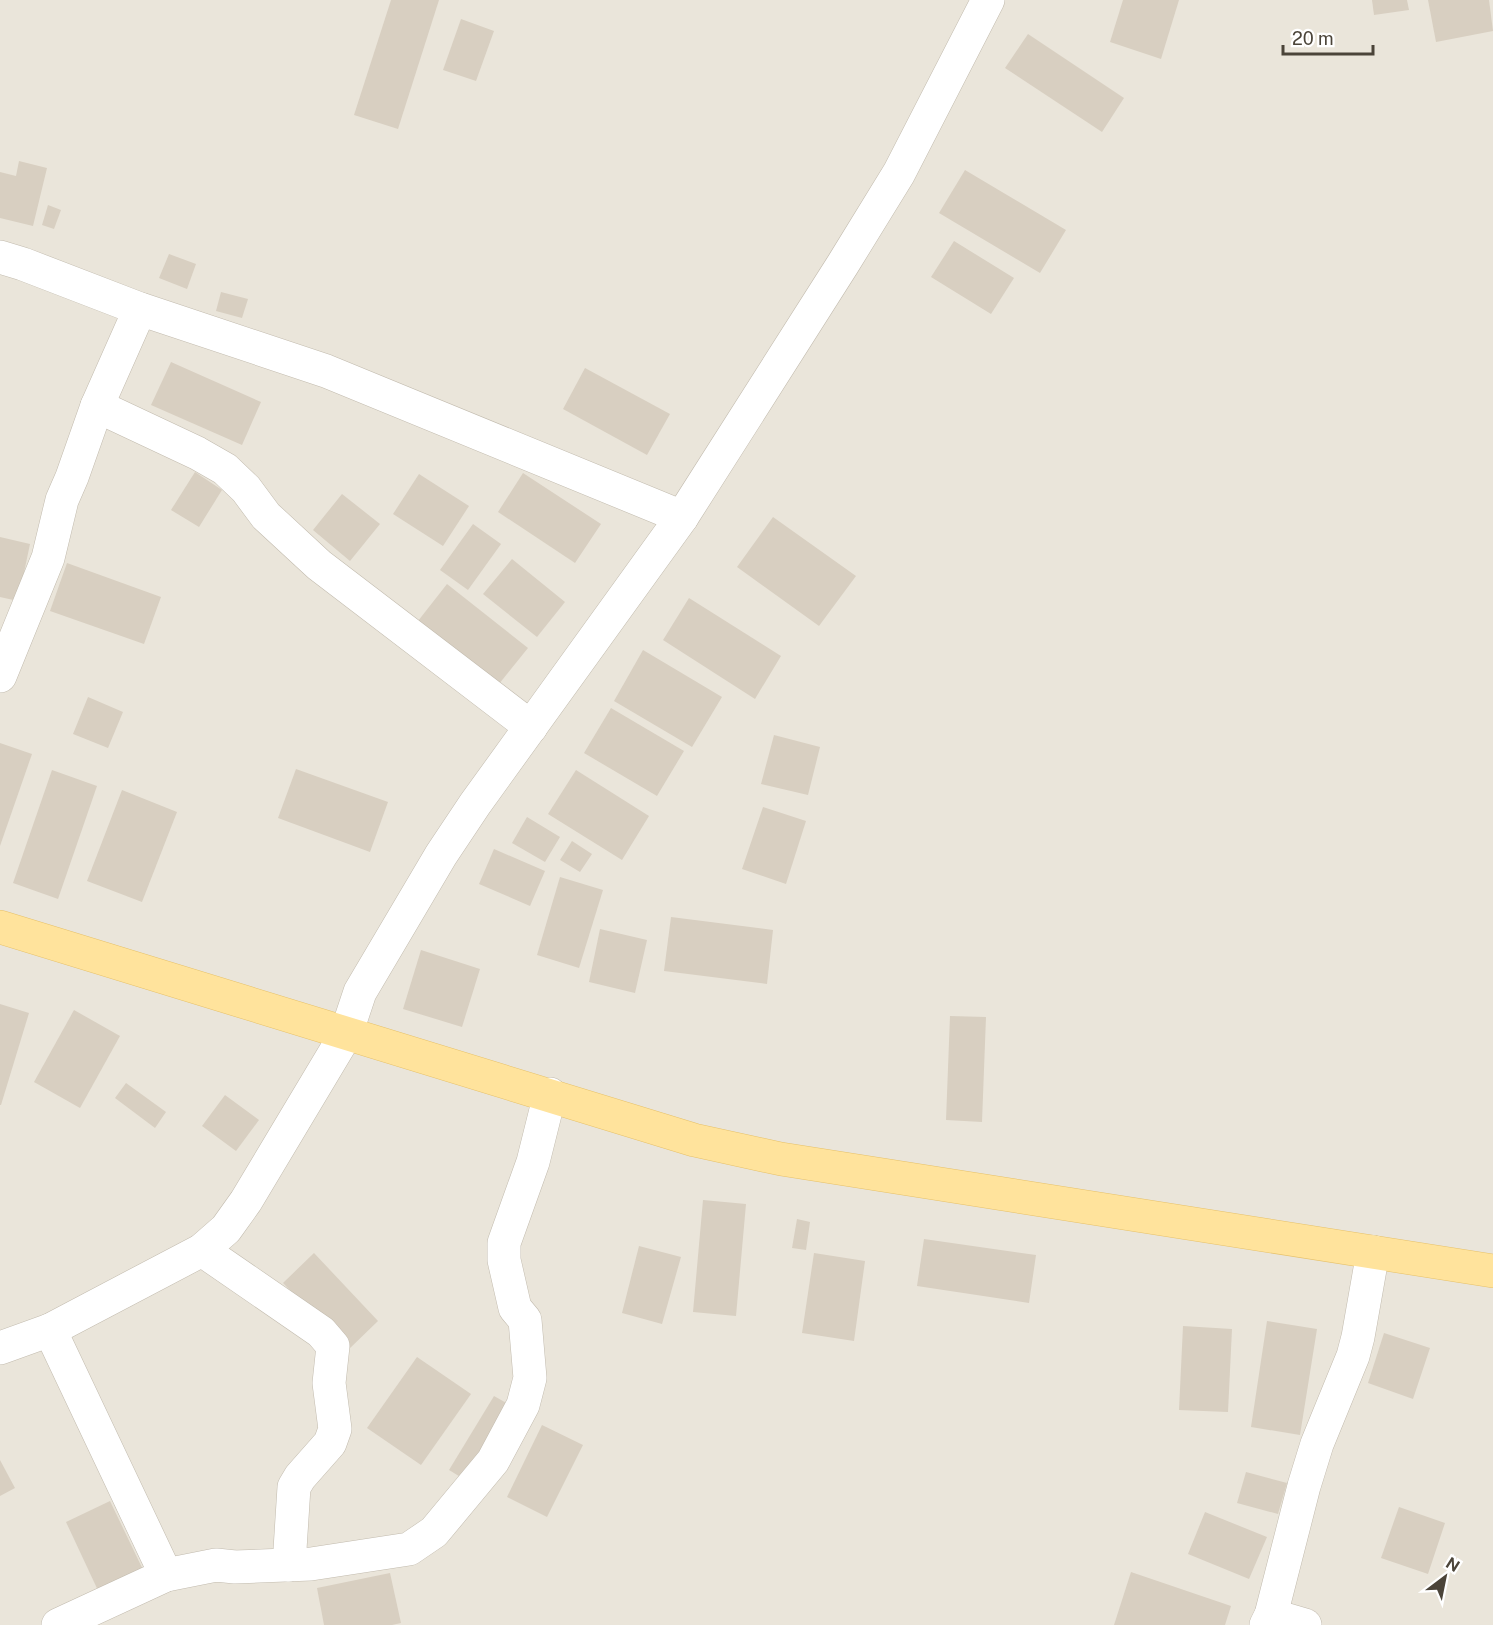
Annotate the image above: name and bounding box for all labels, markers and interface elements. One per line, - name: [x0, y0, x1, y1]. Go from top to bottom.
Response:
- scale bar: [1283, 18, 1373, 56]
- text: 20 m: [1292, 28, 1334, 49]
- north arrow: [1415, 1547, 1475, 1607]
- text: N: [1442, 1553, 1463, 1576]

